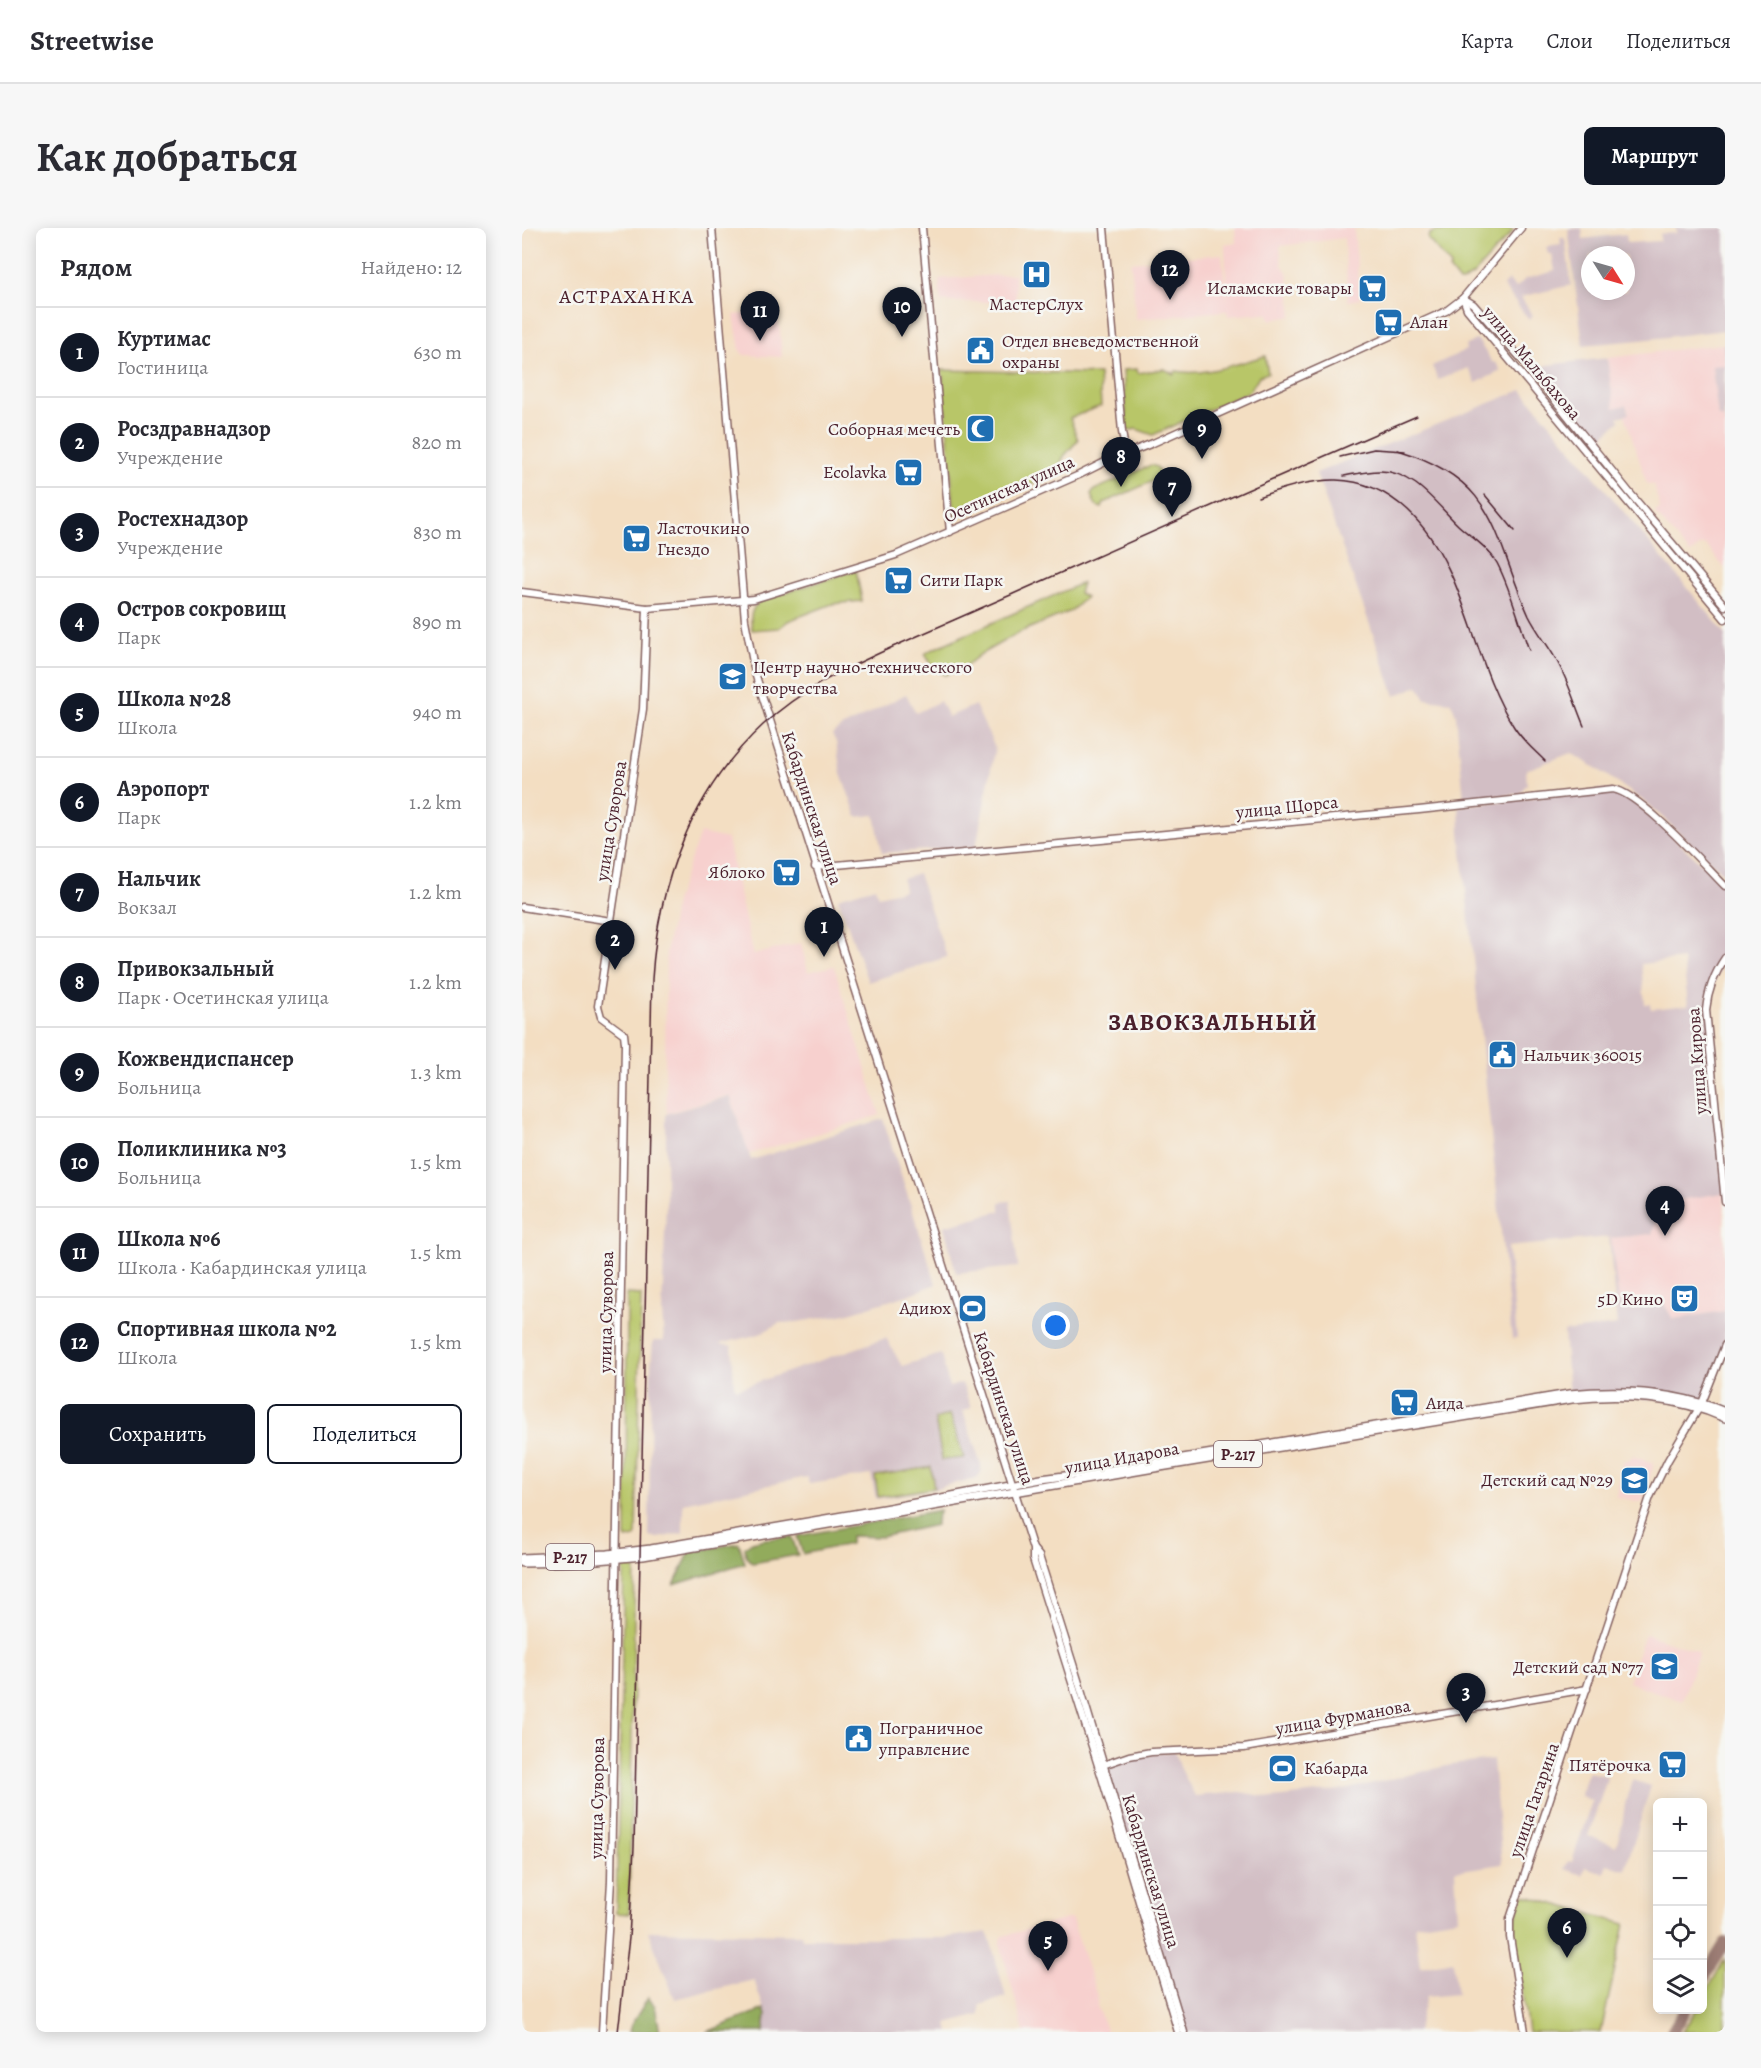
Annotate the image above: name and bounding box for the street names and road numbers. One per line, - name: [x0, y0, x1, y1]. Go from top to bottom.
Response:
- street label: улица Мальбахова: [1477, 300, 1587, 426]
- street label: Осетинская улица: [940, 449, 1079, 529]
- street label: Кабардинская улица: [776, 728, 848, 888]
- street label: улица Суворова: [589, 758, 632, 884]
- street label: улица Щорса: [1234, 790, 1340, 824]
- street label: улица Кирова: [1681, 1006, 1713, 1116]
- street label: улица Суворова: [593, 1250, 619, 1374]
- street label: Кабардинская улица: [968, 1328, 1040, 1488]
- street label: улица Идарова: [1062, 1436, 1182, 1480]
- road number: Р-217: [1214, 1441, 1262, 1467]
- road number: Р-217: [546, 1544, 594, 1570]
- street label: улица Фурманова: [1273, 1693, 1413, 1741]
- street label: улица Суворова: [584, 1736, 610, 1860]
- street label: улица Гагарина: [1503, 1739, 1565, 1862]
- street label: Кабардинская улица: [1116, 1791, 1186, 1952]

